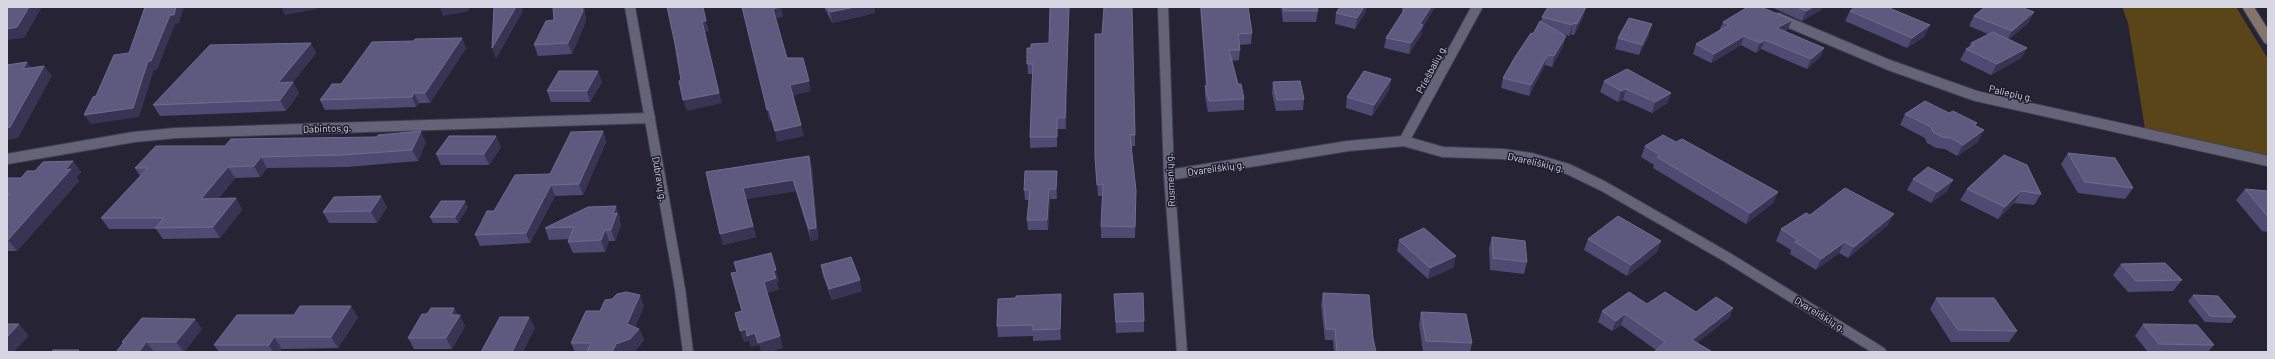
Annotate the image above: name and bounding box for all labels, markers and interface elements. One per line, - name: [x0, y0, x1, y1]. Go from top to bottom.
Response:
- street label: Priešbalių g.: [1413, 43, 1449, 95]
- street label: Paliepių g.: [1988, 82, 2034, 104]
- street label: Dabintos g.: [303, 121, 351, 135]
- street label: Dvareliškių g.: [1507, 150, 1565, 174]
- street label: Rusmenių g.: [1163, 153, 1177, 207]
- street label: Dubravų g.: [650, 155, 670, 203]
- street label: Dvareliškių g.: [1187, 158, 1245, 178]
- street label: Dvareliškių g.: [1792, 294, 1848, 334]

